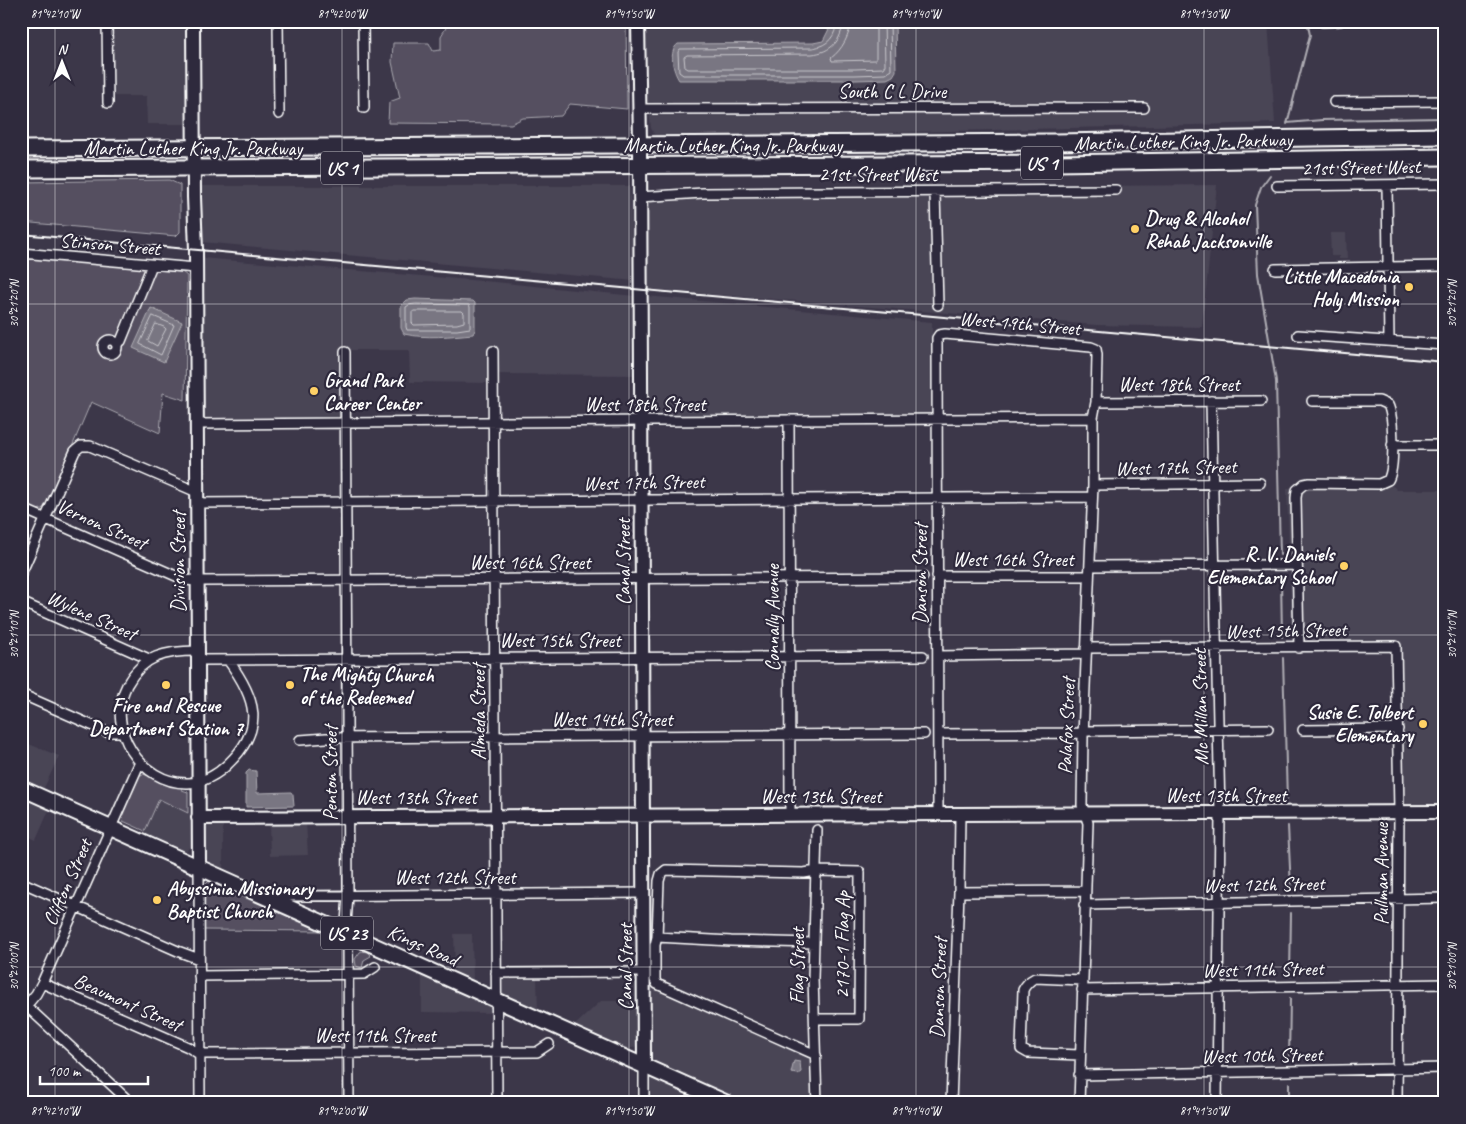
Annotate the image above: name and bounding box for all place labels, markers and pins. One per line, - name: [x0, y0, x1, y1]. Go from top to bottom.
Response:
- place label: Drug & Alcohol Rehab Jacksonville: [1145, 206, 1273, 254]
- marker: Drug & Alcohol Rehab Jacksonville: [1129, 223, 1141, 235]
- place label: Little Macedonia Holy Mission: [1284, 264, 1401, 313]
- marker: Little Macedonia Holy Mission: [1403, 281, 1415, 293]
- place label: Grand Park Career Center: [324, 368, 424, 416]
- marker: Grand Park Career Center: [308, 385, 320, 397]
- place label: R. V. Daniels Elementary School: [1207, 542, 1337, 590]
- marker: R. V. Daniels Elementary School: [1338, 560, 1350, 572]
- place label: The Mighty Church of the Redeemed: [300, 662, 434, 710]
- marker: Fire and Rescue Department Station 7: [160, 679, 172, 691]
- marker: The Mighty Church of the Redeemed: [284, 679, 296, 691]
- place label: Fire and Rescue Department Station 7: [89, 693, 245, 741]
- place label: Susie E. Tolbert Elementary: [1307, 700, 1415, 748]
- marker: Susie E. Tolbert Elementary: [1417, 718, 1429, 730]
- place label: Abyssinia Missionary Baptist Church: [167, 876, 315, 924]
- marker: Abyssinia Missionary Baptist Church: [151, 894, 163, 906]

